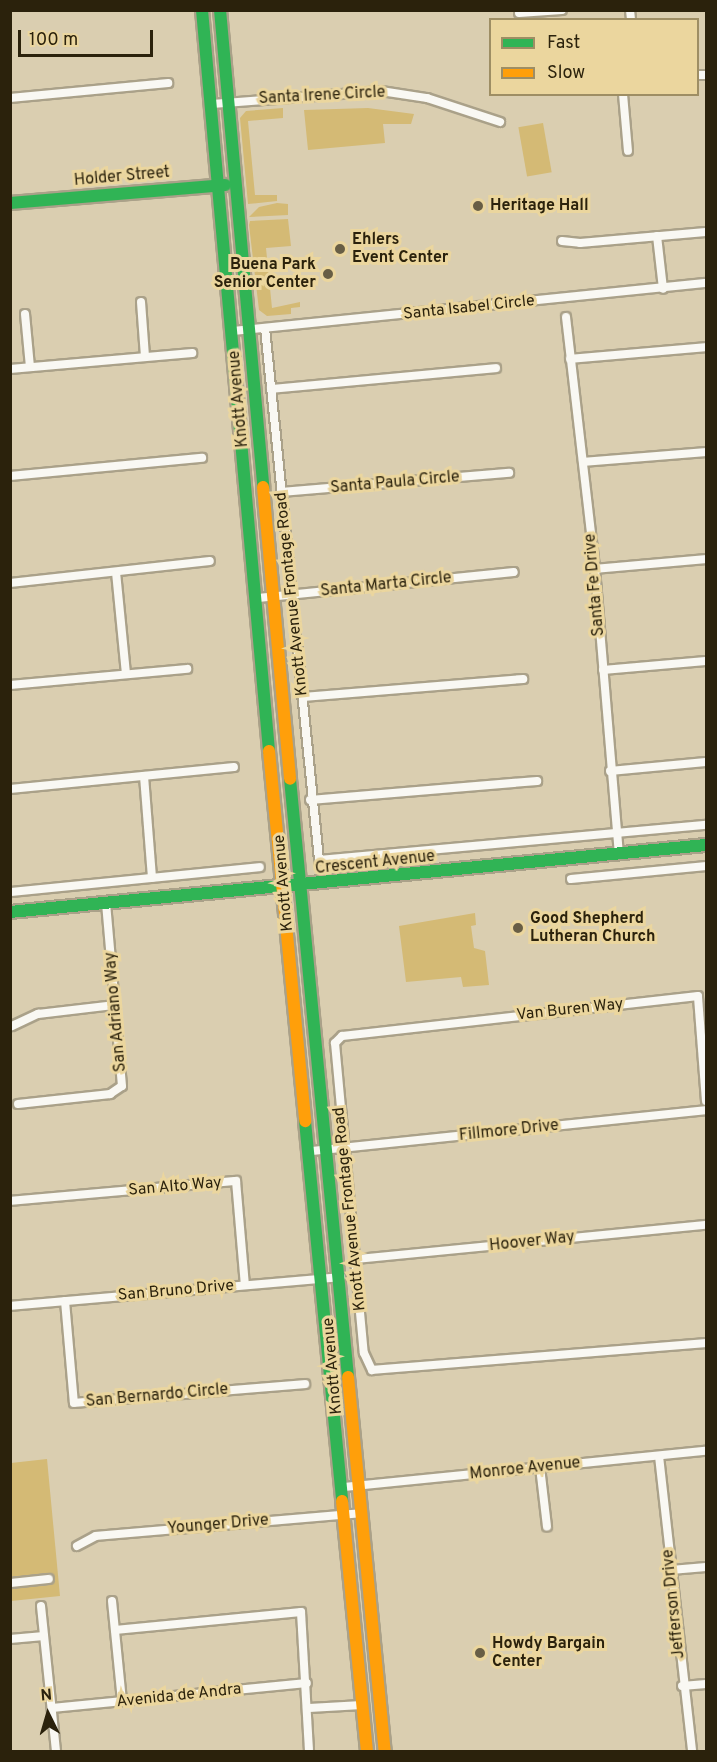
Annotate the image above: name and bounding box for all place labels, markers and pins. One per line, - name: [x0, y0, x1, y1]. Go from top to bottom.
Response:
- place label: Heritage Hall: [490, 196, 589, 216]
- marker: Heritage Hall: [471, 199, 485, 213]
- place label: Ehlers Event Center: [352, 230, 449, 268]
- marker: Ehlers Event Center: [333, 242, 347, 256]
- place label: Buena Park Senior Center: [214, 255, 316, 293]
- marker: Buena Park Senior Center: [321, 267, 335, 281]
- place label: Good Shepherd Lutheran Church: [530, 909, 656, 947]
- marker: Good Shepherd Lutheran Church: [511, 921, 525, 935]
- place label: Howdy Bargain Center: [492, 1634, 605, 1672]
- marker: Howdy Bargain Center: [473, 1646, 487, 1660]

